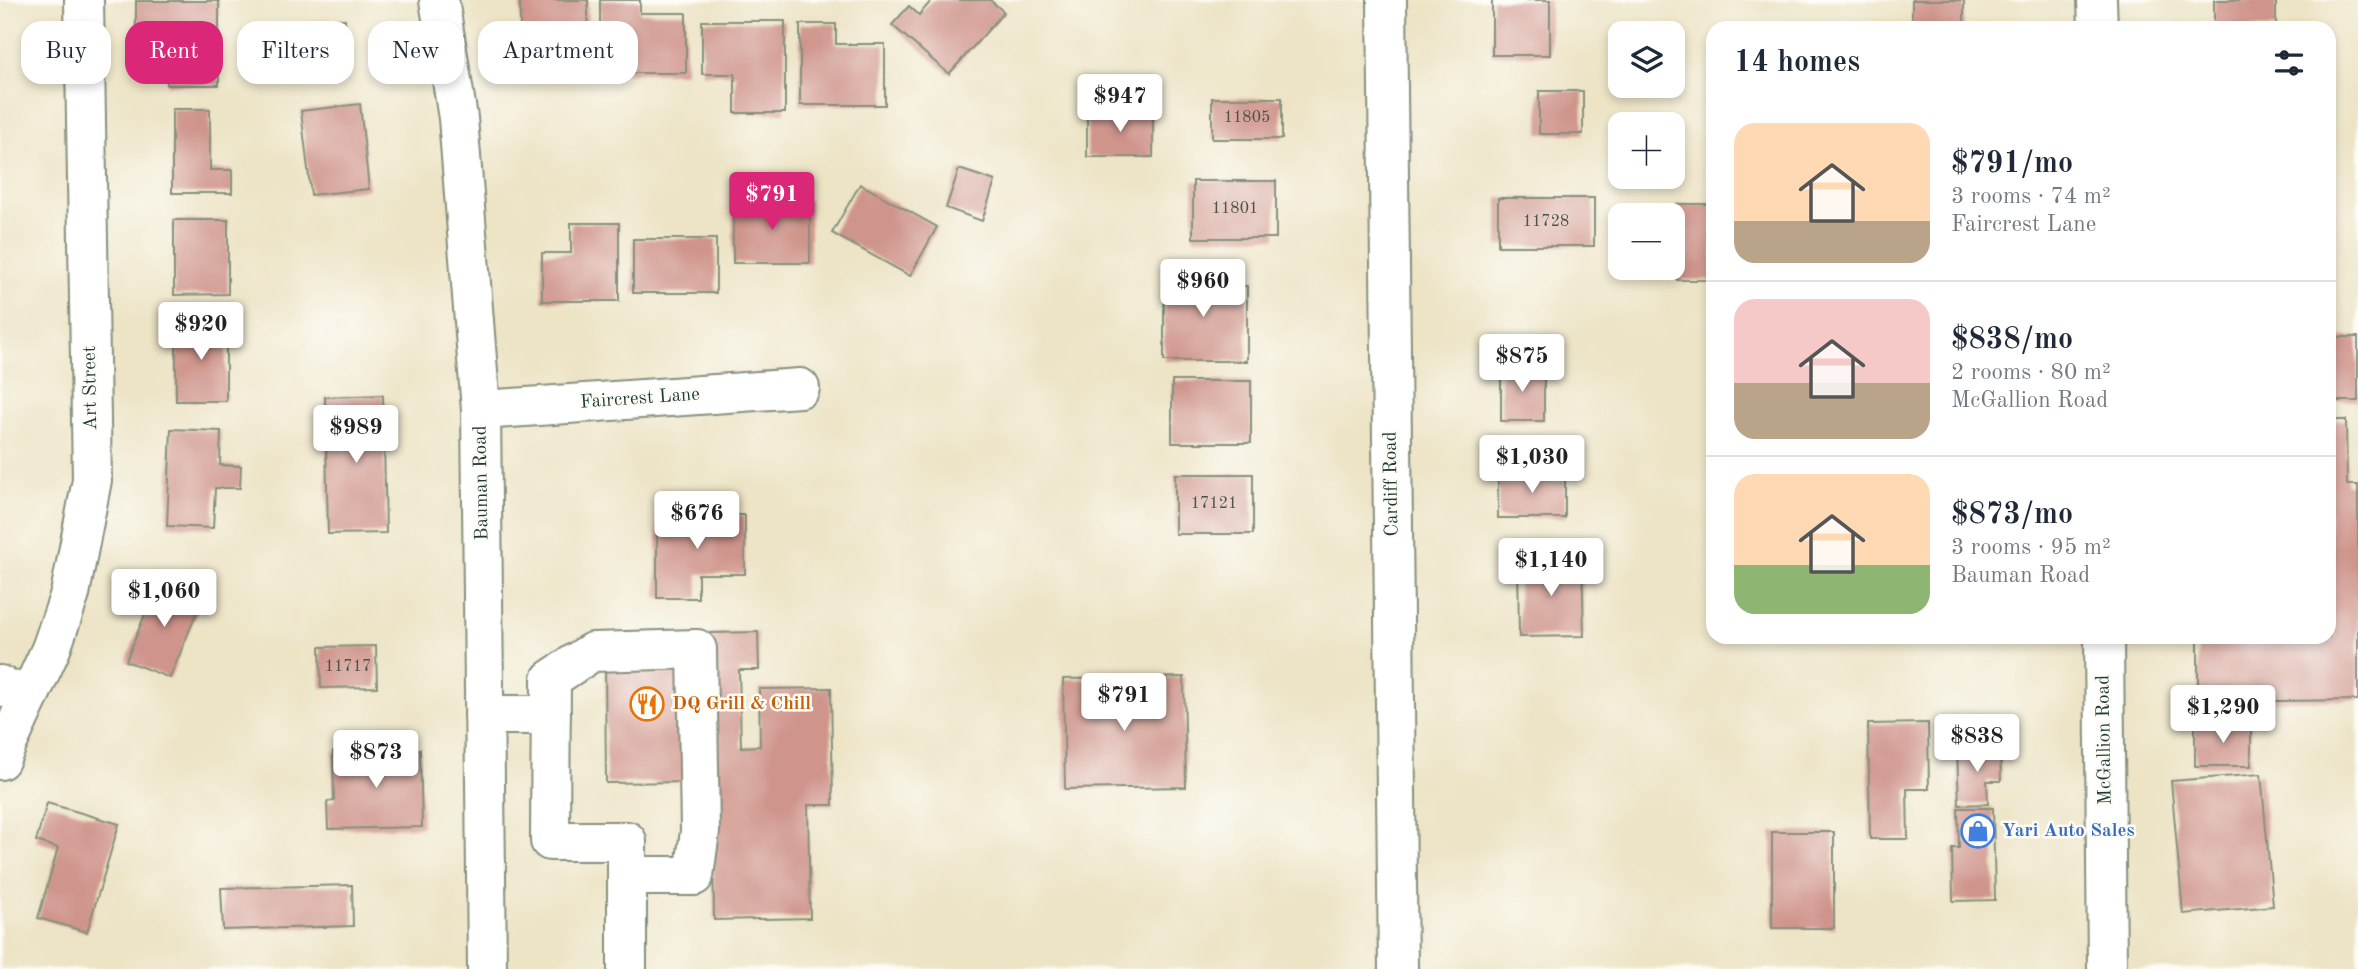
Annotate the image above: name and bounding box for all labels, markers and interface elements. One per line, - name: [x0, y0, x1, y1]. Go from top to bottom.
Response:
- chip: Buy: [21, 21, 111, 84]
- chip: Rent: [125, 21, 223, 84]
- chip: Filters: [237, 21, 354, 84]
- chip: New: [368, 21, 464, 84]
- chip: Apartment: [478, 21, 638, 84]
- map controls: [1608, 21, 1685, 280]
- button: layers: [1608, 21, 1685, 98]
- icon: filters: [2270, 44, 2308, 82]
- text: 14 homes: [1734, 48, 1860, 78]
- pin: $947: [1079, 74, 1161, 134]
- text: $947: [1093, 85, 1147, 108]
- house number: 11805: [1224, 110, 1270, 126]
- button: +: [1608, 112, 1685, 189]
- text: $791/mo: [1951, 149, 2073, 179]
- icon: home: [1790, 151, 1874, 235]
- pin: $791: [731, 173, 813, 232]
- text: $791: [745, 183, 799, 206]
- text: 3 rooms · 74 m²: [1951, 185, 2111, 208]
- house number: 11801: [1212, 201, 1258, 217]
- button: −: [1608, 203, 1685, 280]
- text: Faircrest Lane: [1951, 213, 2096, 236]
- house number: 11728: [1523, 214, 1569, 230]
- pin: $960: [1162, 260, 1244, 319]
- text: $960: [1176, 270, 1230, 293]
- pin: $920: [160, 302, 242, 362]
- text: $920: [174, 313, 228, 336]
- text: $838/mo: [1951, 325, 2073, 355]
- icon: home: [1790, 327, 1874, 411]
- pin: $875: [1481, 334, 1563, 394]
- text: $875: [1495, 345, 1549, 368]
- street label: Art Street: [81, 346, 101, 430]
- text: 2 rooms · 80 m²: [1951, 361, 2111, 384]
- street label: Faircrest Lane: [579, 385, 701, 413]
- text: McGallion Road: [1951, 389, 2108, 412]
- pin: $989: [315, 406, 397, 465]
- text: $989: [329, 416, 383, 439]
- street label: Bauman Road: [471, 425, 493, 541]
- street label: Cardiff Road: [1382, 431, 1402, 537]
- pin: $1,030: [1475, 435, 1589, 495]
- text: $1,030: [1495, 446, 1569, 469]
- pin: $676: [656, 491, 738, 551]
- house number: 17121: [1191, 496, 1237, 512]
- text: $873/mo: [1951, 500, 2073, 530]
- text: $676: [670, 502, 724, 525]
- icon: home: [1790, 502, 1874, 586]
- text: 3 rooms · 95 m²: [1951, 536, 2111, 559]
- pin: $1,140: [1494, 538, 1608, 598]
- text: $1,140: [1514, 549, 1588, 572]
- text: Bauman Road: [1951, 564, 2090, 587]
- pin: $1,060: [107, 570, 221, 629]
- text: $1,060: [127, 580, 201, 603]
- house number: 11717: [325, 659, 371, 675]
- pin: $791: [1083, 674, 1165, 733]
- street label: McGallion Road: [2094, 675, 2116, 805]
- text: $791: [1097, 684, 1151, 707]
- restaurant icon: DQ Grill & Chill: [628, 685, 666, 723]
- pin: $1,290: [2166, 686, 2280, 745]
- place label: DQ Grill & Chill: [672, 695, 811, 714]
- text: $1,290: [2186, 696, 2260, 719]
- pin: $838: [1936, 714, 2018, 774]
- text: $838: [1950, 725, 2004, 748]
- pin: $873: [335, 730, 417, 790]
- text: $873: [349, 741, 403, 764]
- shop icon: Yari Auto Sales: [1959, 812, 1997, 850]
- place label: Yari Auto Sales: [2002, 822, 2135, 841]

